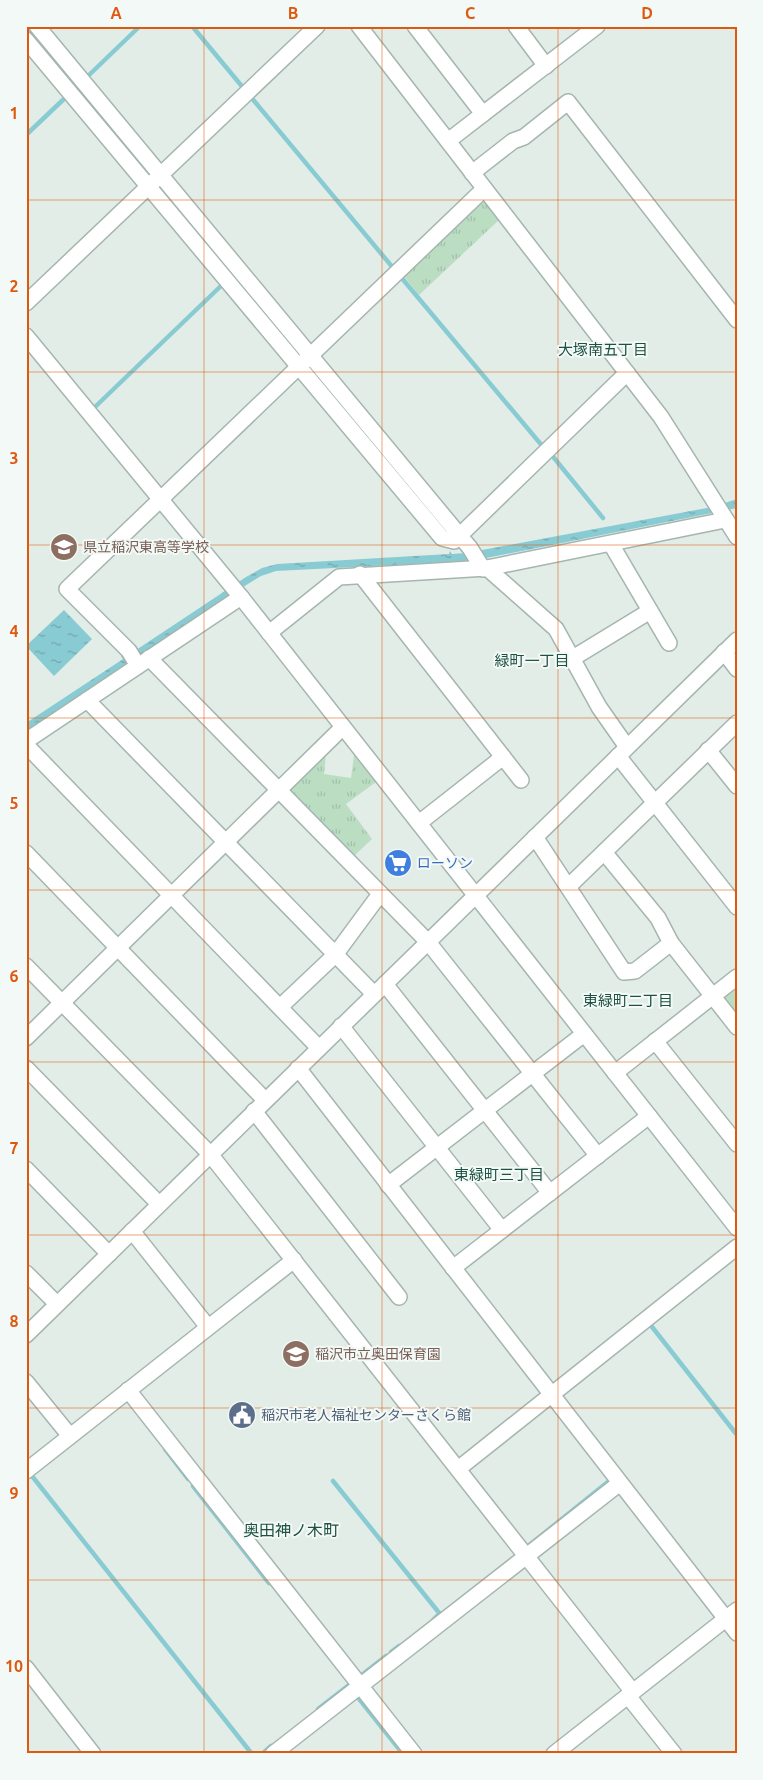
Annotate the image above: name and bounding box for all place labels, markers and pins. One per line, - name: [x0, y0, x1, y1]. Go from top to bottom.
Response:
- school or university icon: 県立稲沢東高等学校: [49, 532, 79, 562]
- place label: 県立稲沢東高等学校: [83, 539, 209, 555]
- supermarket icon: ローソン: [383, 848, 413, 878]
- place label: ローソン: [417, 855, 473, 871]
- school or university icon: 稲沢市立奥田保育園: [281, 1339, 311, 1369]
- place label: 稲沢市立奥田保育園: [315, 1346, 441, 1362]
- public building icon: 稲沢市老人福祉センターさくら館: [227, 1400, 257, 1430]
- place label: 稲沢市老人福祉センターさくら館: [261, 1407, 471, 1423]

